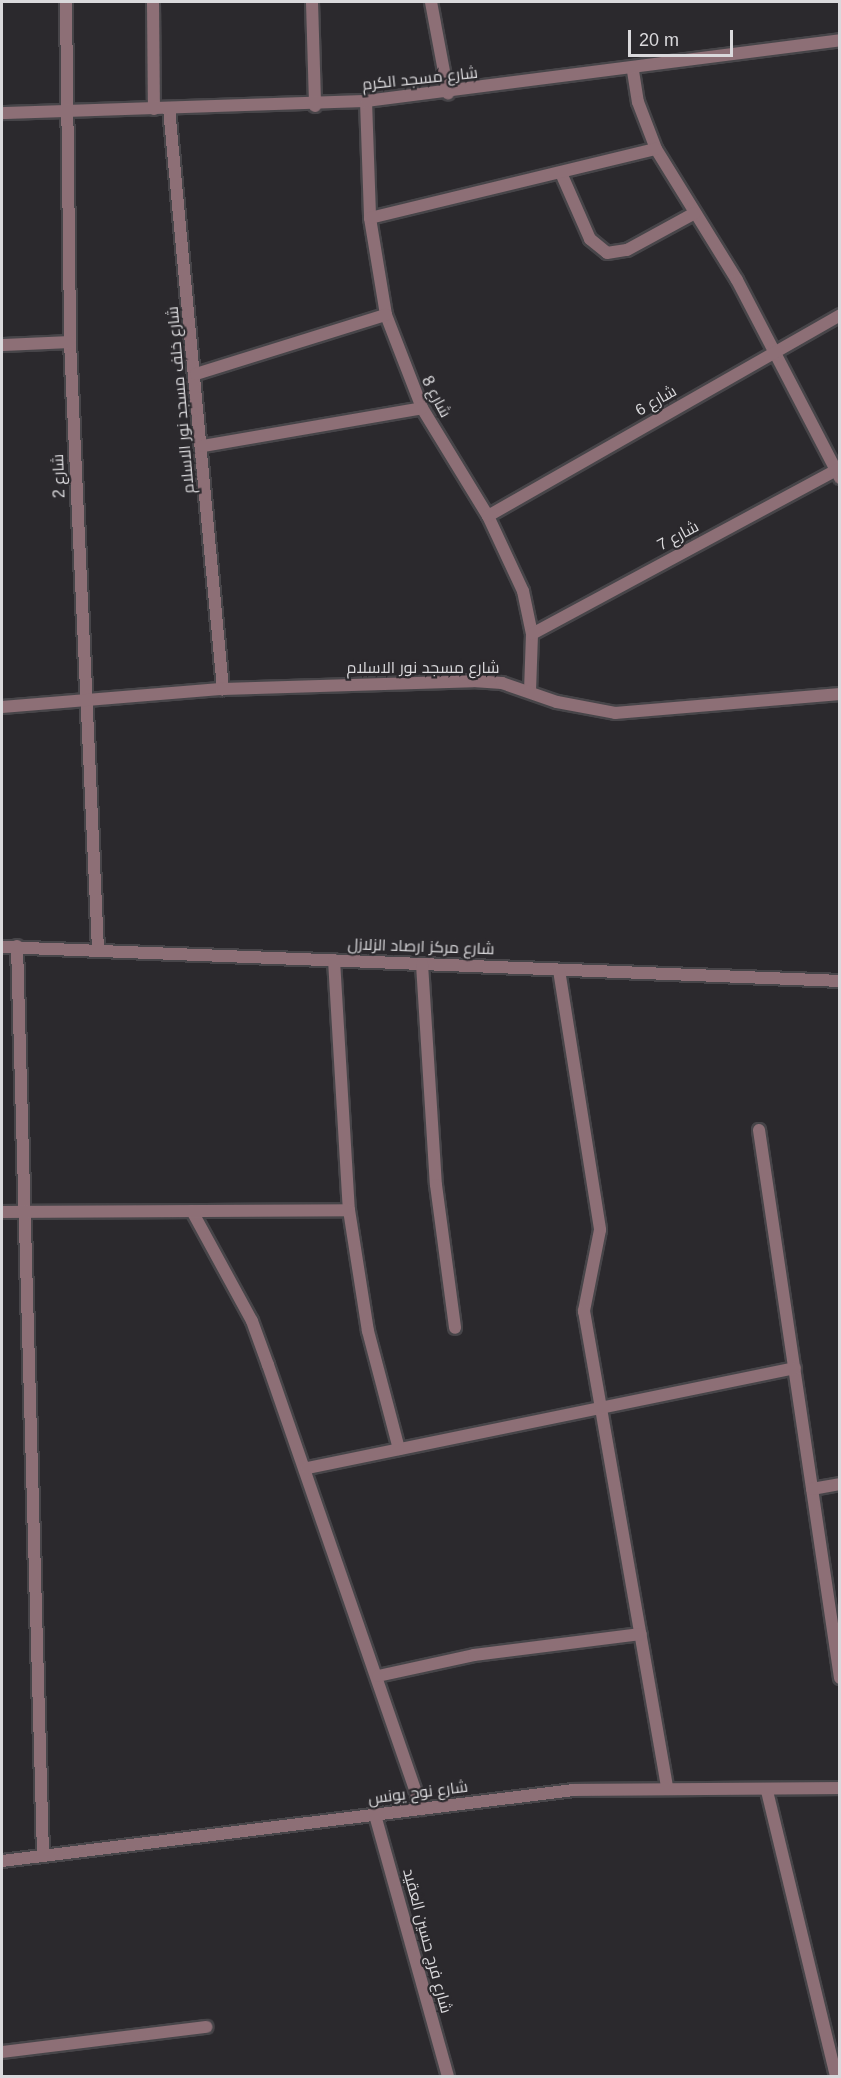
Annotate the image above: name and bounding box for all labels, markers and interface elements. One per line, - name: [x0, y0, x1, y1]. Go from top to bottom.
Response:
- scale bar: [631, 18, 736, 56]
- text: 20 m: [639, 30, 679, 50]
- street label: شارع مسجد الكرم: [361, 63, 479, 95]
- street label: شارع خلف مسجد نور الاسلام: [163, 306, 199, 494]
- street label: شارع 8: [417, 373, 455, 421]
- street label: شارع 6: [632, 382, 680, 420]
- street label: شارع 2: [49, 454, 69, 498]
- street label: شارع 7: [654, 517, 702, 555]
- street label: شارع مسجد نور الاسلام: [347, 658, 499, 678]
- street label: شارع مركز ارصاد الزلازل: [347, 935, 495, 959]
- street label: شارع نوح يونس: [367, 1777, 469, 1809]
- street label: شارع فرج حسين العقيد: [398, 1867, 456, 2015]

